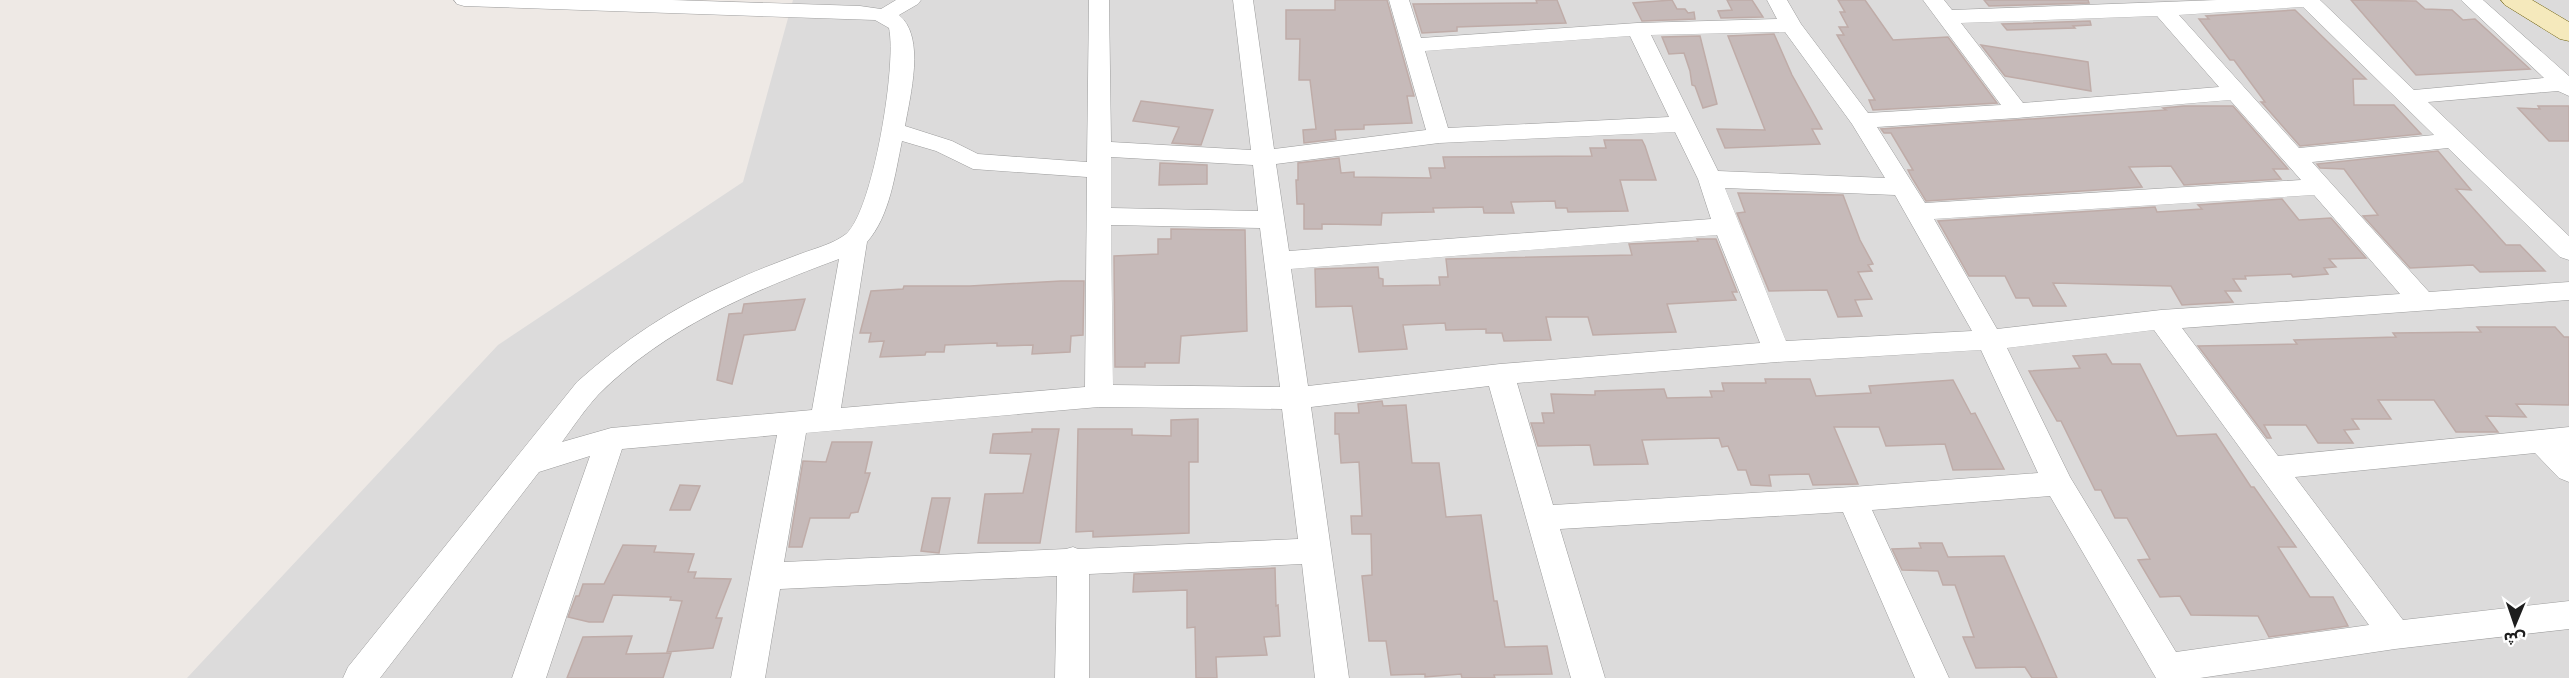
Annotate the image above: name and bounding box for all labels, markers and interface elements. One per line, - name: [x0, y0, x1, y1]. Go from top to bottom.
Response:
- north arrow: [2485, 594, 2545, 654]
- text: ش: [2503, 627, 2526, 647]

